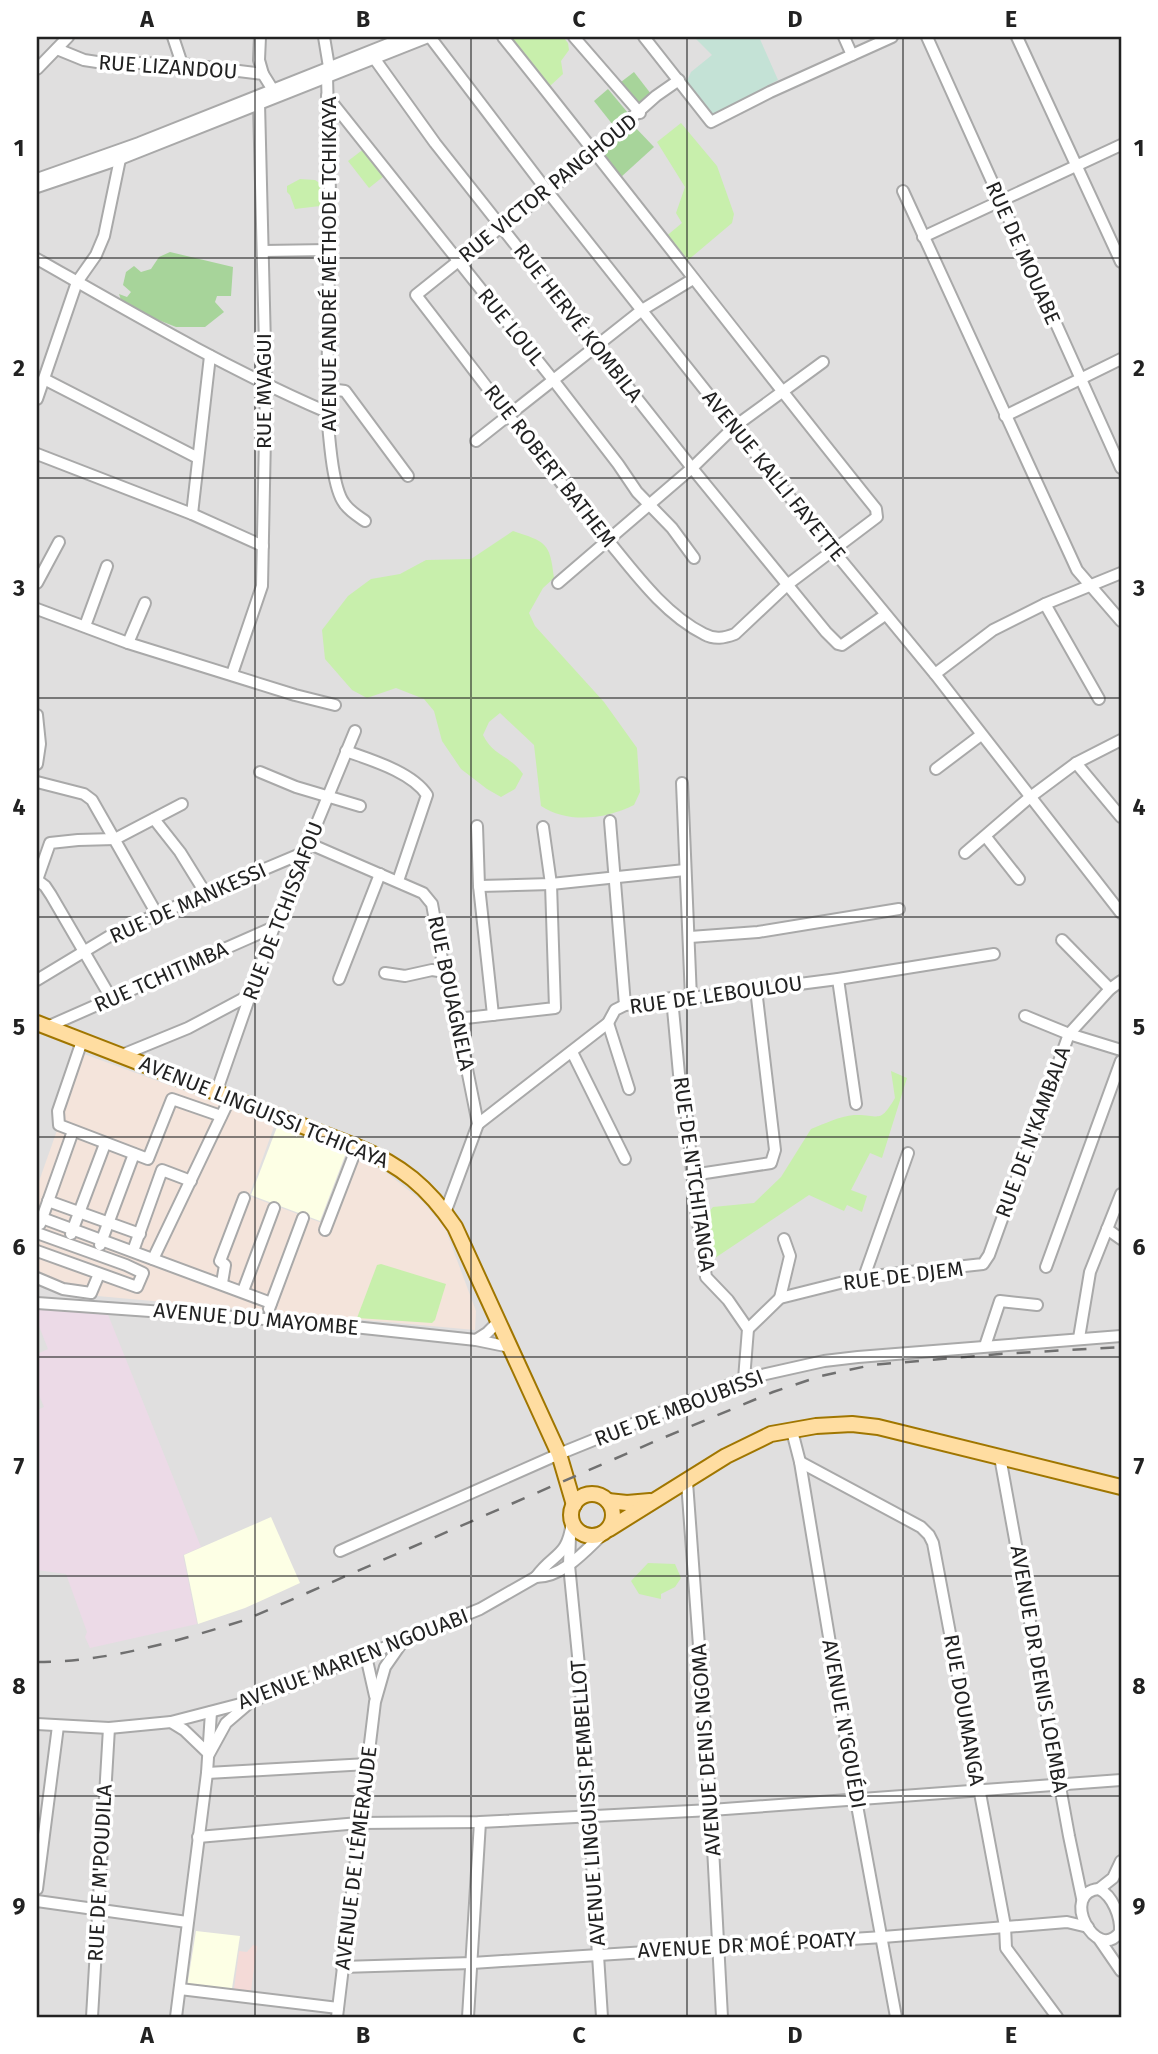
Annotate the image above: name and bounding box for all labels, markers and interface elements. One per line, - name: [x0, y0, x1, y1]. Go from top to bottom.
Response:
- text: A: [139, 5, 154, 33]
- text: B: [356, 5, 370, 33]
- text: C: [572, 5, 586, 33]
- text: D: [788, 5, 803, 33]
- text: E: [1005, 5, 1017, 33]
- street label: RUE LIZANDOU: [98, 49, 238, 85]
- street label: AVENUE ANDRÉ MÉTHODE TCHIKAYA: [316, 97, 342, 431]
- street label: RUE VICTOR PANGHOUD: [453, 108, 643, 268]
- text: 1: [14, 134, 24, 162]
- text: 1: [1134, 134, 1144, 162]
- street label: RUE DE MOUABE: [980, 177, 1066, 329]
- street label: RUE HERVÉ KOMBILA: [508, 239, 648, 407]
- street label: RUE LOUL: [472, 283, 550, 371]
- street label: RUE MVAGUI: [251, 333, 277, 449]
- text: 2: [13, 354, 25, 382]
- text: 2: [1133, 354, 1145, 382]
- street label: RUE ROBERT BATHEM: [478, 379, 622, 553]
- street label: AVENUE KALLI FAYETTE: [697, 385, 851, 567]
- text: 3: [12, 574, 25, 602]
- text: 3: [1132, 574, 1145, 602]
- text: 4: [13, 793, 26, 821]
- text: 4: [1133, 793, 1146, 821]
- street label: RUE DE TCHISSAFOU: [237, 818, 329, 1004]
- street label: RUE DE MANKESSI: [106, 857, 270, 949]
- street label: RUE BOUAGNELA: [422, 913, 480, 1073]
- street label: RUE TCHITIMBA: [90, 936, 232, 1018]
- street label: RUE DE LEBOULOU: [628, 970, 804, 1020]
- text: 5: [13, 1013, 25, 1041]
- text: 5: [1133, 1013, 1145, 1041]
- street label: RUE DE N'KAMBALA: [990, 1043, 1076, 1221]
- street label: AVENUE LINGUISSI TCHICAYA: [136, 1050, 392, 1174]
- street label: RUE DE N'TCHITANGA: [667, 1075, 721, 1273]
- text: 6: [13, 1233, 26, 1261]
- text: 6: [1133, 1233, 1146, 1261]
- street label: RUE DE DJEM: [841, 1256, 965, 1296]
- street label: AVENUE DU MAYOMBE: [152, 1297, 360, 1341]
- street label: RUE DE MBOUBISSI: [591, 1364, 767, 1452]
- text: 7: [14, 1452, 25, 1480]
- text: 7: [1134, 1452, 1145, 1480]
- street label: AVENUE DR DENIS LOEMBA: [1004, 1544, 1074, 1794]
- street label: AVENUE MARIEN NGOUABI: [234, 1603, 472, 1715]
- street label: RUE DOUMANGA: [938, 1632, 990, 1788]
- street label: AVENUE N'GOUÉDI: [816, 1637, 872, 1811]
- street label: AVENUE DENIS NGOMA: [686, 1643, 726, 1857]
- street label: AVENUE LINGUISSI PEMBELLOT: [565, 1659, 611, 1947]
- text: 8: [12, 1672, 26, 1700]
- text: 8: [1132, 1672, 1146, 1700]
- street label: AVENUE DE L'ÉMERAUDE: [329, 1745, 383, 1971]
- street label: RUE DE M'POUDILA: [82, 1784, 118, 1962]
- text: 9: [13, 1892, 26, 1920]
- text: 9: [1133, 1892, 1146, 1920]
- street label: AVENUE DR MOÉ POATY: [637, 1926, 857, 1964]
- text: A: [139, 2021, 154, 2049]
- text: B: [356, 2021, 370, 2049]
- text: C: [572, 2021, 586, 2049]
- text: D: [788, 2021, 803, 2049]
- text: E: [1005, 2021, 1017, 2049]

